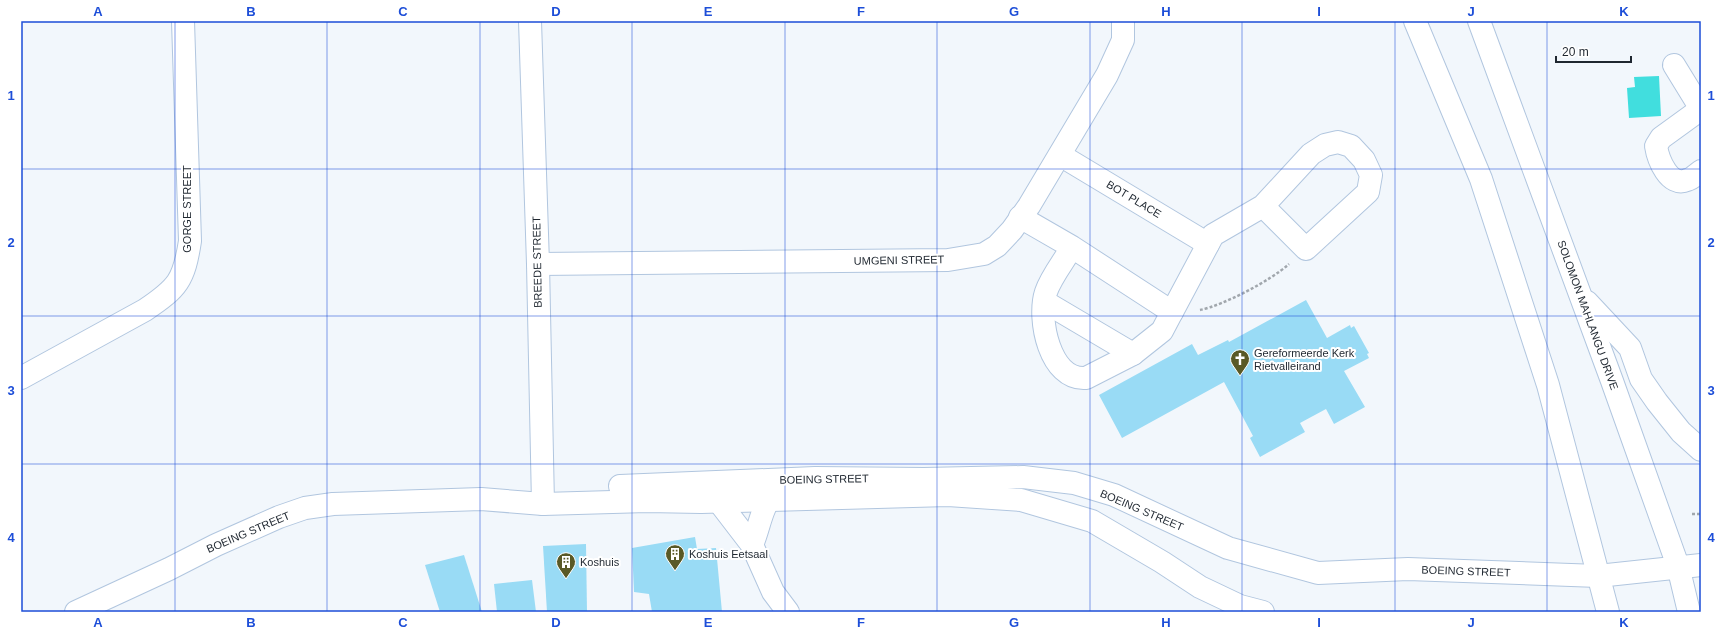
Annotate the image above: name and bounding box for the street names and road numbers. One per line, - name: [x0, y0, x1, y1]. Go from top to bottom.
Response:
- street label: GORGE STREET: [181, 165, 193, 253]
- street label: BOT PLACE: [1105, 178, 1163, 220]
- street label: BREEDE STREET: [530, 216, 544, 308]
- street label: SOLOMON MAHLANGU DRIVE: [1555, 239, 1621, 391]
- street label: UMGENI STREET: [854, 253, 945, 267]
- street label: BOEING STREET: [779, 472, 869, 486]
- street label: BOEING STREET: [1099, 487, 1186, 533]
- street label: BOEING STREET: [205, 509, 292, 555]
- street label: BOEING STREET: [1421, 563, 1511, 579]

